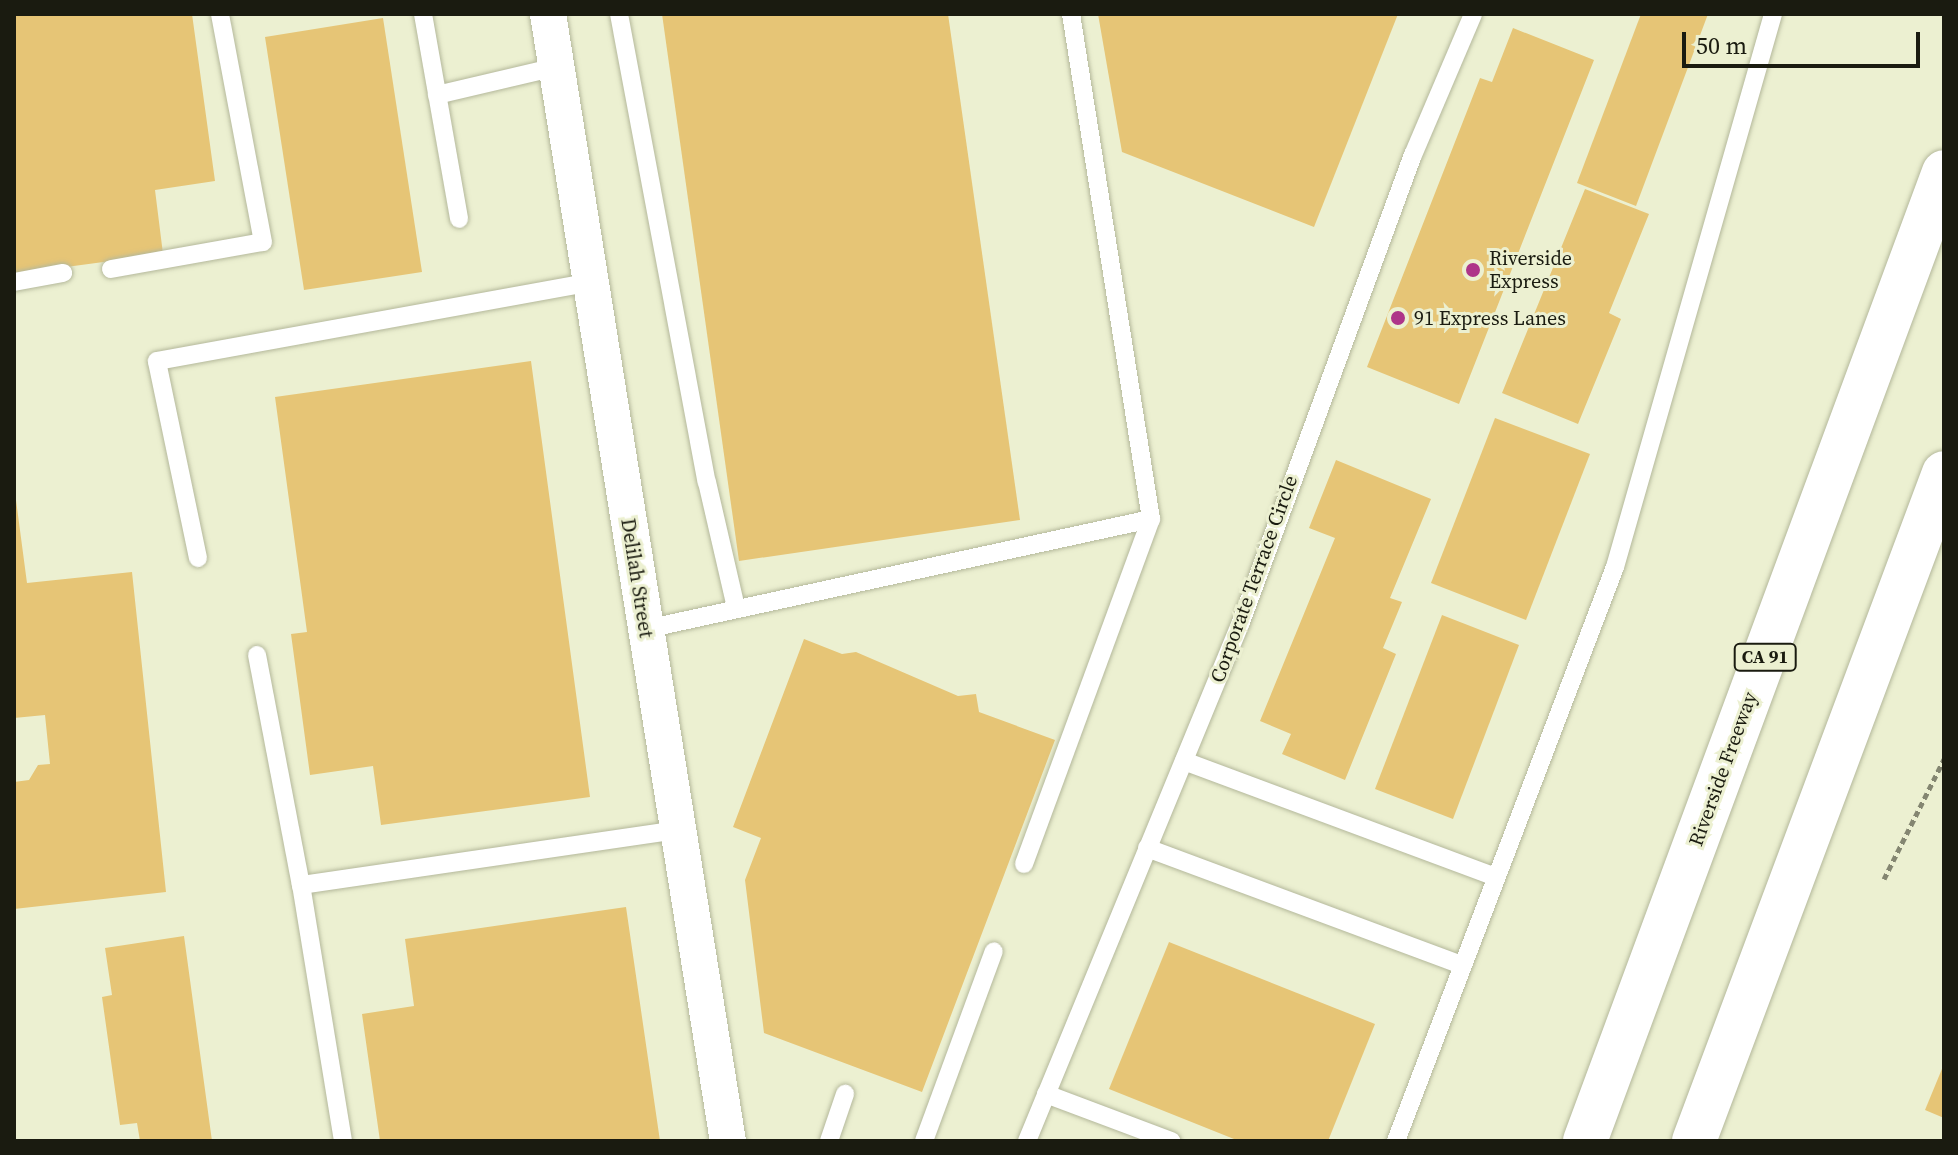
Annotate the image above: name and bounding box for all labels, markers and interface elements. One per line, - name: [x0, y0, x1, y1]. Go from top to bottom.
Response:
- scale bar: [1686, 16, 1924, 66]
- text: 50 m: [1696, 29, 1747, 62]
- place label: Riverside Express: [1489, 246, 1572, 293]
- marker: Riverside Express: [1464, 261, 1482, 279]
- place label: 91 Express Lanes: [1414, 306, 1566, 330]
- marker: 91 Express Lanes: [1389, 309, 1407, 327]
- street label: Corporate Terrace Circle: [1205, 472, 1303, 686]
- street label: Delilah Street: [616, 517, 658, 639]
- road number: CA 91: [1733, 643, 1797, 671]
- street label: Riverside Freeway: [1684, 689, 1762, 849]

